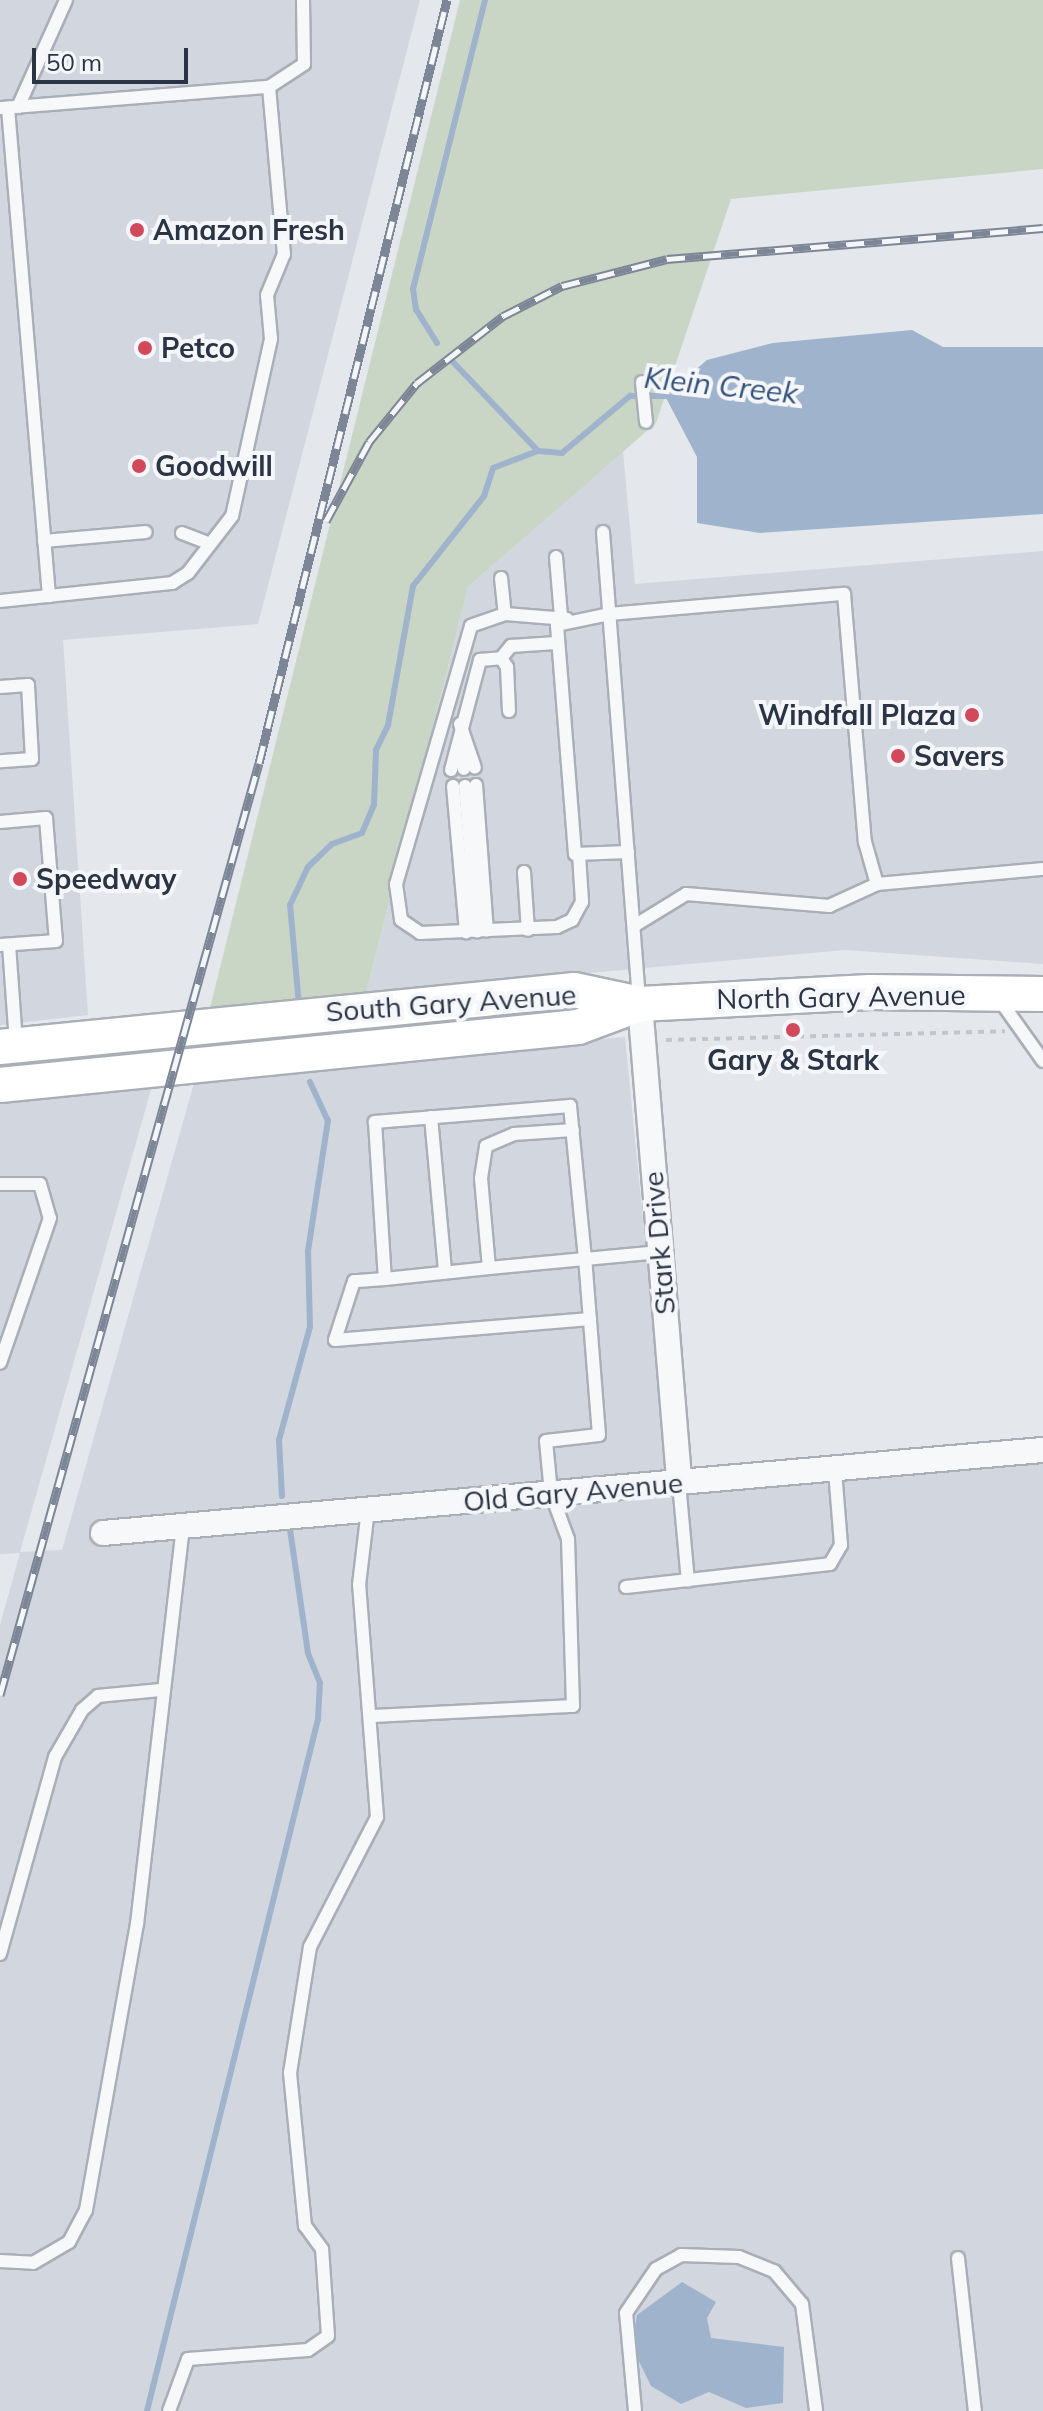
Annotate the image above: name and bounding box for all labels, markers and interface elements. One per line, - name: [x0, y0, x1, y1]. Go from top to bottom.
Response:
- scale bar: [36, 32, 192, 82]
- text: 50 m: [46, 47, 102, 77]
- place label: Amazon Fresh: [153, 213, 345, 247]
- marker: Amazon Fresh: [128, 221, 146, 239]
- place label: Petco: [161, 331, 235, 365]
- marker: Petco: [136, 339, 154, 357]
- water label: Klein Creek: [642, 359, 800, 411]
- place label: Goodwill: [155, 449, 273, 483]
- marker: Goodwill: [130, 457, 148, 475]
- place label: Windfall Plaza: [758, 698, 956, 732]
- marker: Windfall Plaza: [963, 706, 981, 724]
- place label: Savers: [914, 739, 1004, 773]
- marker: Savers: [889, 747, 907, 765]
- place label: Speedway: [36, 862, 176, 896]
- marker: Speedway: [11, 870, 29, 888]
- street label: South Gary Avenue: [325, 977, 577, 1029]
- street label: North Gary Avenue: [716, 978, 966, 1016]
- marker: Gary & Stark: [784, 1021, 802, 1039]
- place label: Gary & Stark: [707, 1043, 879, 1077]
- street label: Stark Drive: [636, 1170, 682, 1316]
- street label: Old Gary Avenue: [462, 1466, 684, 1518]

